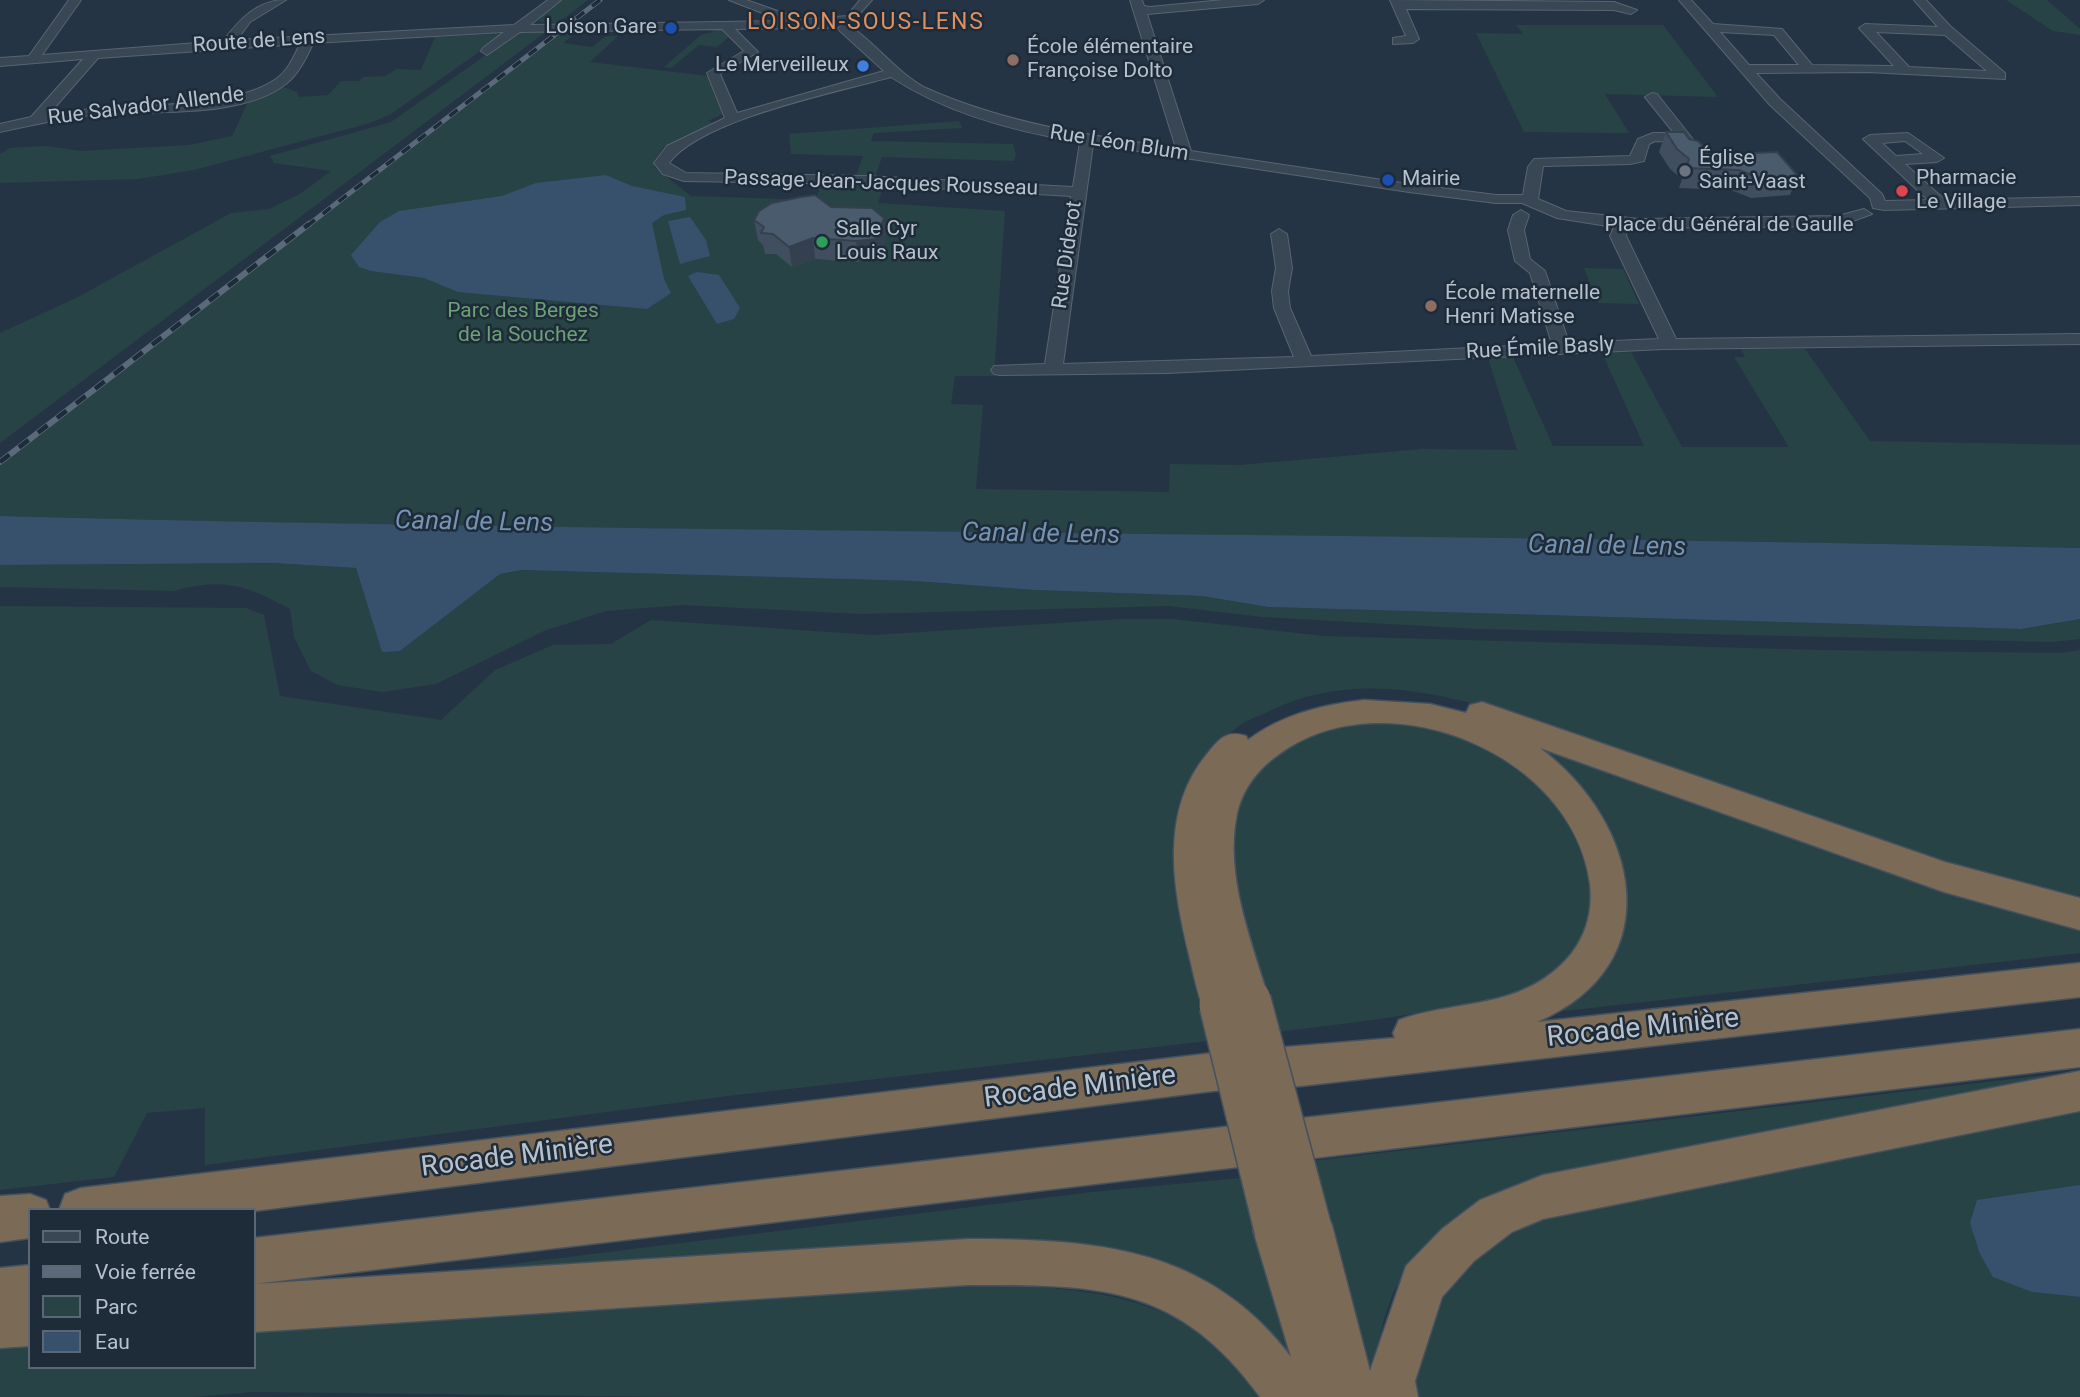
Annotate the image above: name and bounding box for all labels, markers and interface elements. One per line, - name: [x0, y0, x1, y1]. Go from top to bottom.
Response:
- district label: LOISON-SOUS-LENS: [749, 9, 983, 37]
- place label: Loison Gare: [545, 15, 657, 41]
- marker: Loison Gare: [663, 20, 679, 36]
- street label: Route de Lens: [192, 25, 326, 59]
- place label: École élémentaire Françoise Dolto: [1027, 35, 1193, 85]
- marker: École élémentaire Françoise Dolto: [1005, 52, 1021, 68]
- place label: Le Merveilleux: [715, 53, 849, 79]
- marker: Le Merveilleux: [855, 58, 871, 74]
- street label: Rue Salvador Allende: [47, 82, 245, 132]
- street label: Rue Léon Blum: [1048, 121, 1190, 167]
- place label: Église Saint-Vaast: [1699, 146, 1806, 196]
- marker: Église Saint-Vaast: [1677, 163, 1693, 179]
- street label: Passage Jean-Jacques Rousseau: [723, 166, 1039, 202]
- place label: Pharmacie Le Village: [1916, 166, 2016, 216]
- place label: Mairie: [1402, 167, 1460, 193]
- marker: Mairie: [1380, 172, 1396, 188]
- marker: Pharmacie Le Village: [1894, 183, 1910, 199]
- street label: Rue Diderot: [1048, 200, 1088, 310]
- street label: Place du Général de Gaulle: [1604, 213, 1854, 239]
- place label: Salle Cyr Louis Raux: [836, 217, 938, 267]
- marker: Salle Cyr Louis Raux: [814, 234, 830, 250]
- place label: École maternelle Henri Matisse: [1445, 281, 1600, 331]
- marker: École maternelle Henri Matisse: [1423, 298, 1439, 314]
- park label: Parc des Berges de la Souchez: [447, 299, 599, 349]
- street label: Rue Émile Basly: [1465, 333, 1615, 365]
- water label: Canal de Lens: [395, 506, 553, 540]
- water label: Canal de Lens: [962, 518, 1120, 552]
- water label: Canal de Lens: [1528, 530, 1686, 564]
- street label: Rocade Minière: [1545, 1002, 1741, 1056]
- street label: Rocade Minière: [982, 1060, 1178, 1116]
- street label: Rocade Minière: [419, 1129, 615, 1185]
- legend: [28, 1208, 256, 1369]
- text: Route: [95, 1225, 150, 1249]
- text: Voie ferrée: [95, 1260, 196, 1284]
- text: Parc: [95, 1295, 137, 1319]
- text: Eau: [95, 1330, 130, 1354]

